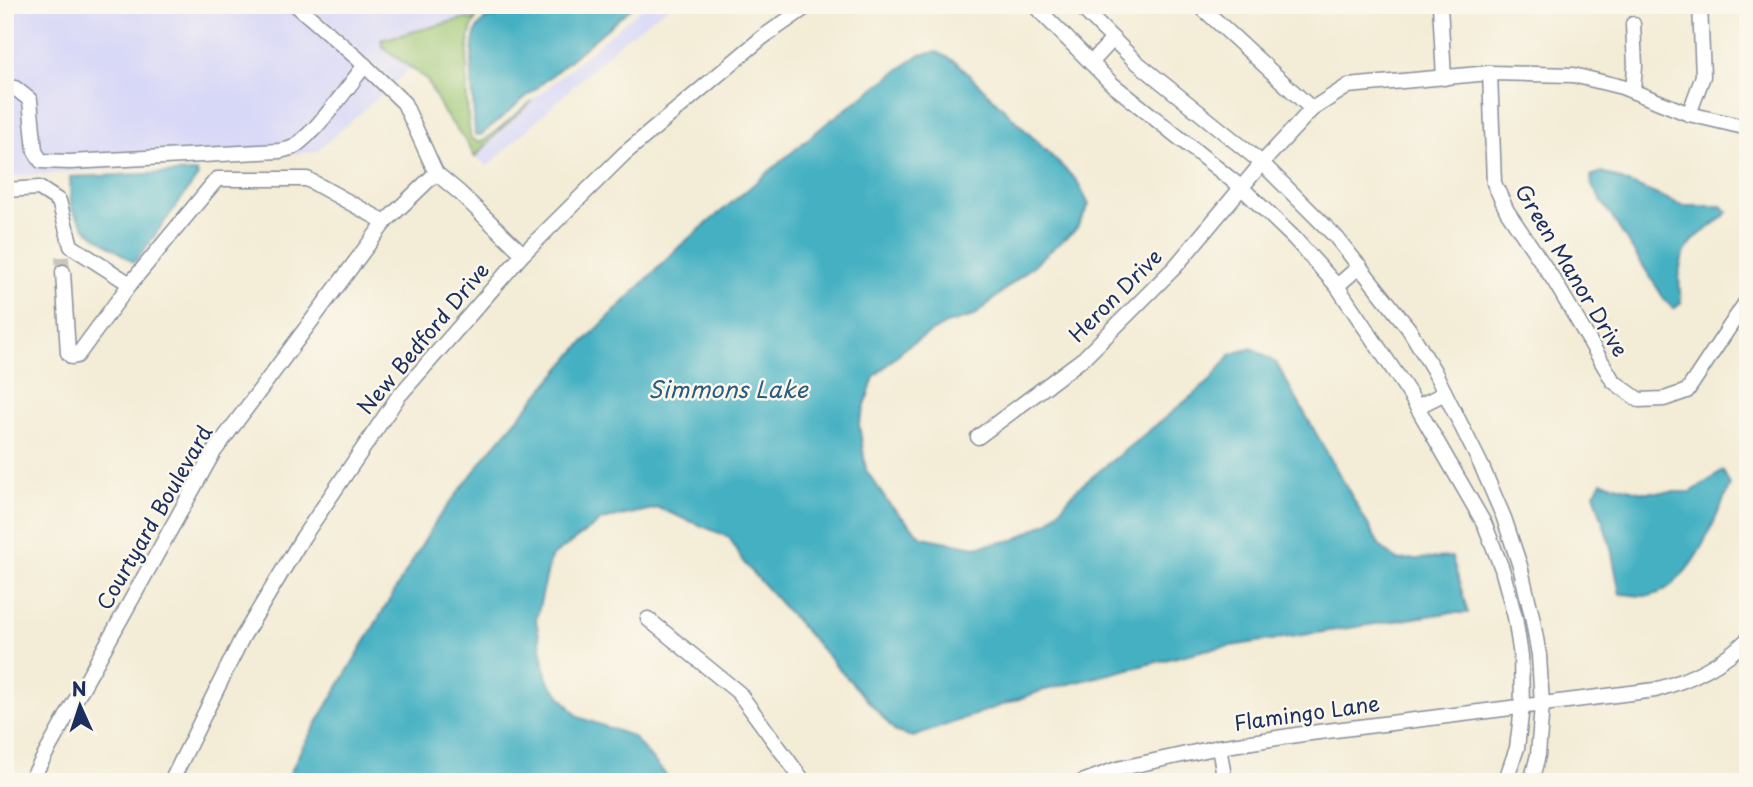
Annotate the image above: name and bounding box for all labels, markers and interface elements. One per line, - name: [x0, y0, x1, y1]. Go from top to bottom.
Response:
- street label: Green Manor Drive: [1508, 177, 1637, 362]
- street label: Heron Drive: [1061, 241, 1169, 349]
- street label: New Bedford Drive: [349, 254, 496, 421]
- water label: Simmons Lake: [648, 371, 810, 406]
- street label: Courtyard Boulevard: [87, 418, 219, 615]
- north arrow: [46, 672, 116, 742]
- text: N: [71, 674, 87, 702]
- street label: Flamingo Lane: [1232, 686, 1382, 738]

